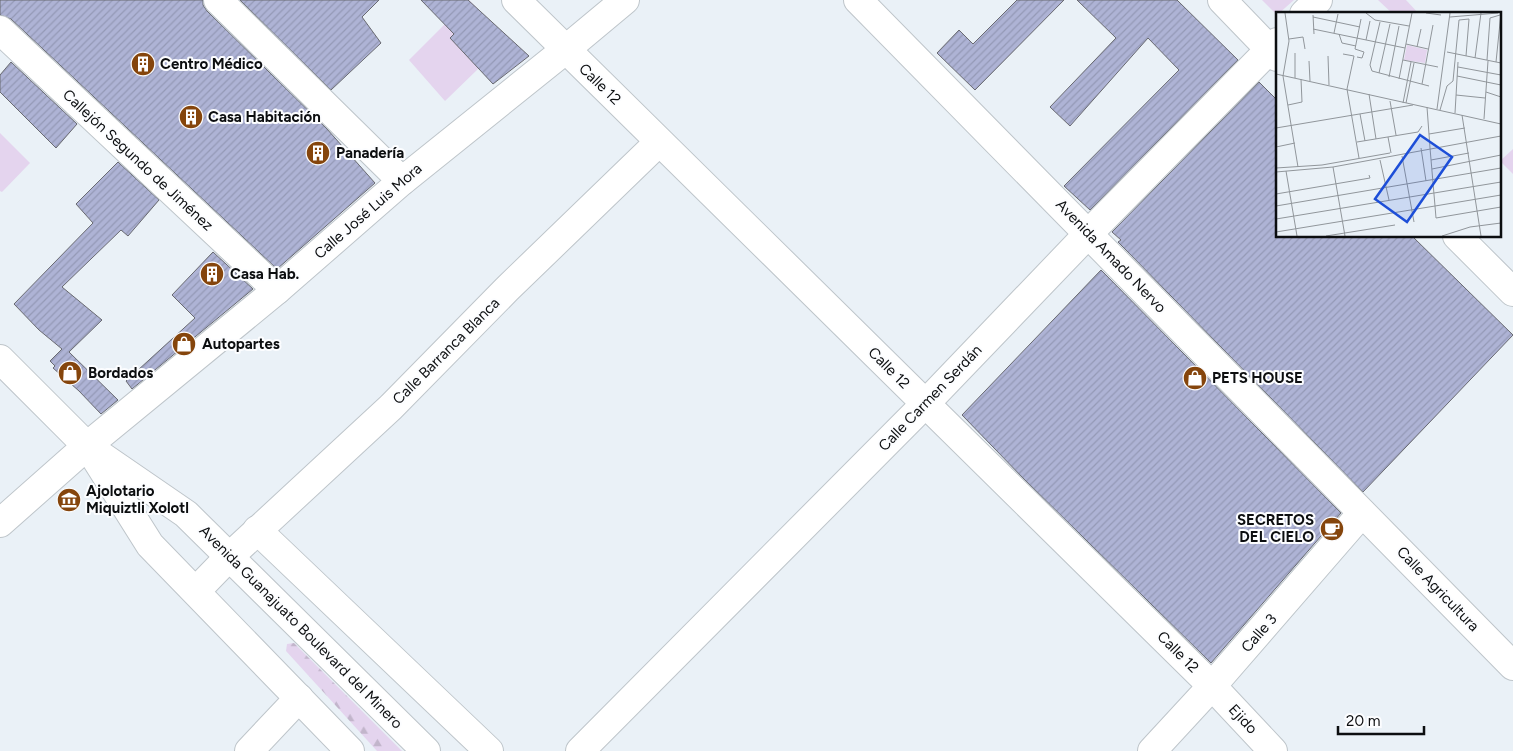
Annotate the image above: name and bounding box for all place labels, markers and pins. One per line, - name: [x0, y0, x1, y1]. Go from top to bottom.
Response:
- building icon: Centro Médico: [130, 51, 156, 77]
- place label: Centro Médico: [160, 55, 263, 73]
- building icon: Casa Habitación: [178, 104, 204, 130]
- place label: Casa Habitación: [208, 108, 321, 126]
- building icon: Panadería: [305, 140, 331, 166]
- place label: Panadería: [336, 144, 404, 162]
- building icon: Casa Hab.: [199, 261, 225, 287]
- place label: Casa Hab.: [230, 265, 300, 283]
- shop icon: Autopartes: [171, 331, 197, 357]
- place label: Autopartes: [202, 335, 280, 353]
- shop icon: Bordados: [57, 360, 83, 386]
- place label: Bordados: [88, 364, 153, 382]
- shop icon: PETS HOUSE: [1182, 365, 1208, 391]
- place label: PETS HOUSE: [1212, 369, 1303, 387]
- place label: Ajolotario Miquiztli Xolotl: [86, 482, 189, 517]
- museum icon: Ajolotario Miquiztli Xolotl: [56, 487, 82, 513]
- place label: SECRETOS DEL CIELO: [1237, 511, 1314, 546]
- cafe icon: SECRETOS DEL CIELO: [1319, 516, 1345, 542]

